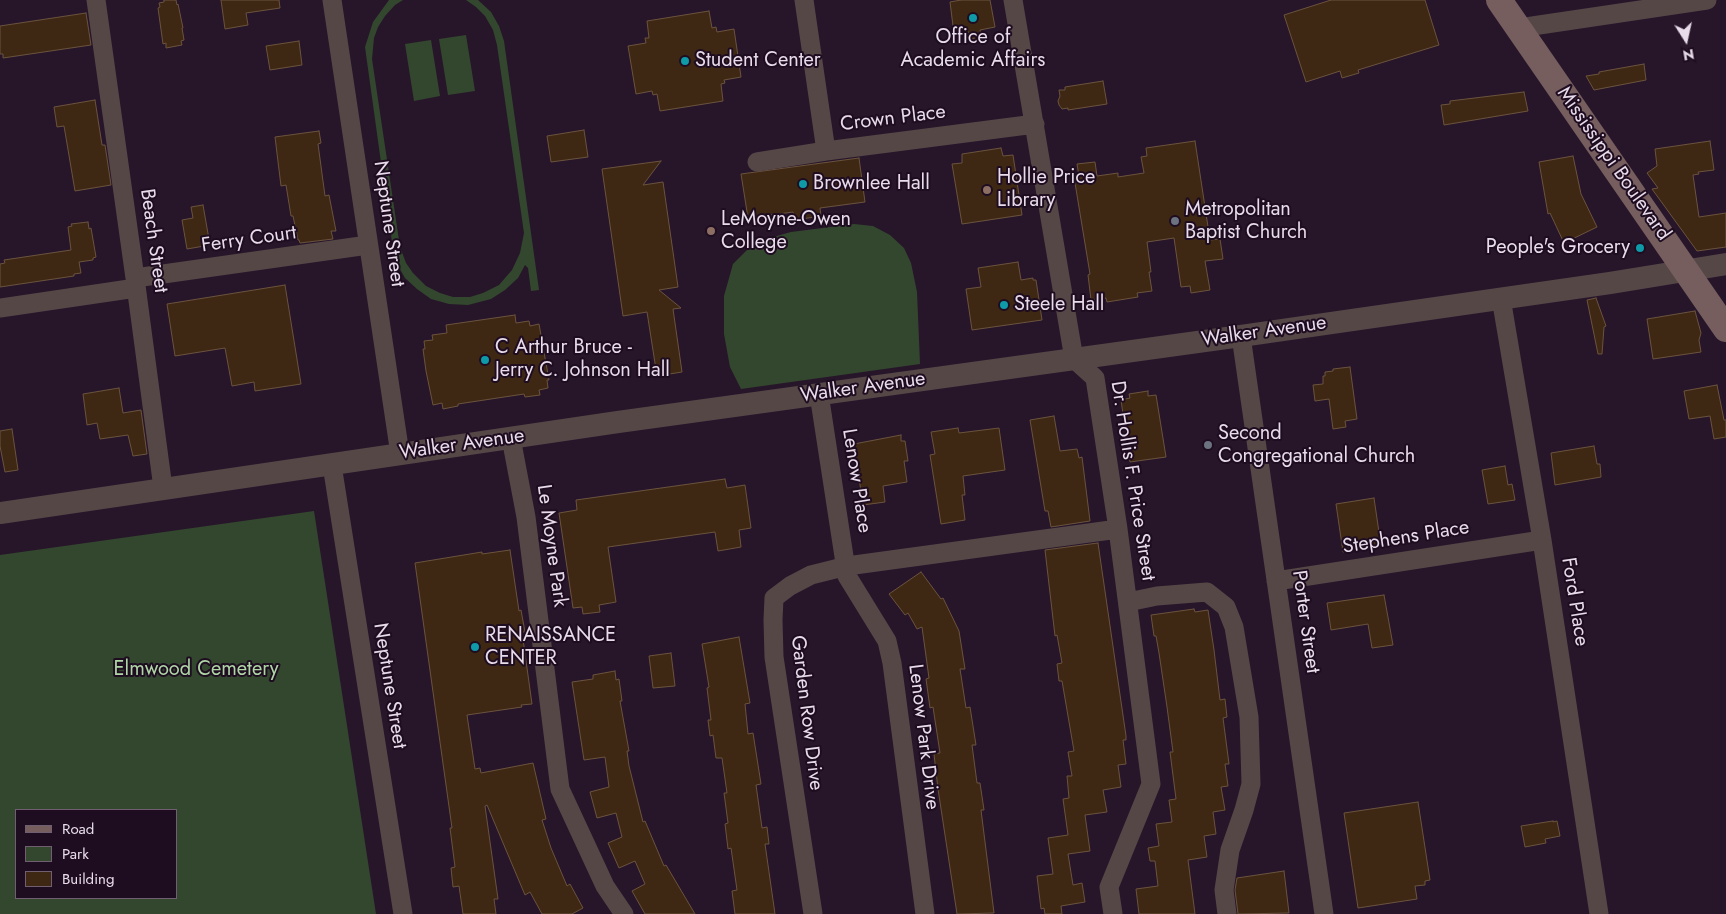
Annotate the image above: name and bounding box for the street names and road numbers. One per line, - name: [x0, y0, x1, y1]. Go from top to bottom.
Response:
- street label: Mississippi Boulevard: [1551, 83, 1675, 245]
- street label: Crown Place: [839, 101, 947, 137]
- street label: Neptune Street: [367, 159, 409, 289]
- street label: Beach Street: [134, 187, 172, 295]
- street label: Ferry Court: [200, 221, 298, 259]
- street label: Walker Avenue: [1200, 311, 1328, 353]
- street label: Walker Avenue: [799, 367, 927, 409]
- street label: Dr. Hollis F. Price Street: [1104, 379, 1160, 583]
- street label: Walker Avenue: [398, 424, 526, 466]
- street label: Lenow Place: [836, 427, 876, 535]
- street label: Le Moyne Park: [531, 483, 571, 609]
- street label: Stephens Place: [1341, 516, 1471, 560]
- street label: Ford Place: [1555, 556, 1593, 648]
- street label: Porter Street: [1286, 569, 1324, 675]
- street label: Neptune Street: [367, 621, 411, 751]
- street label: Garden Row Drive: [785, 634, 827, 792]
- street label: Lenow Park Drive: [902, 663, 944, 811]

